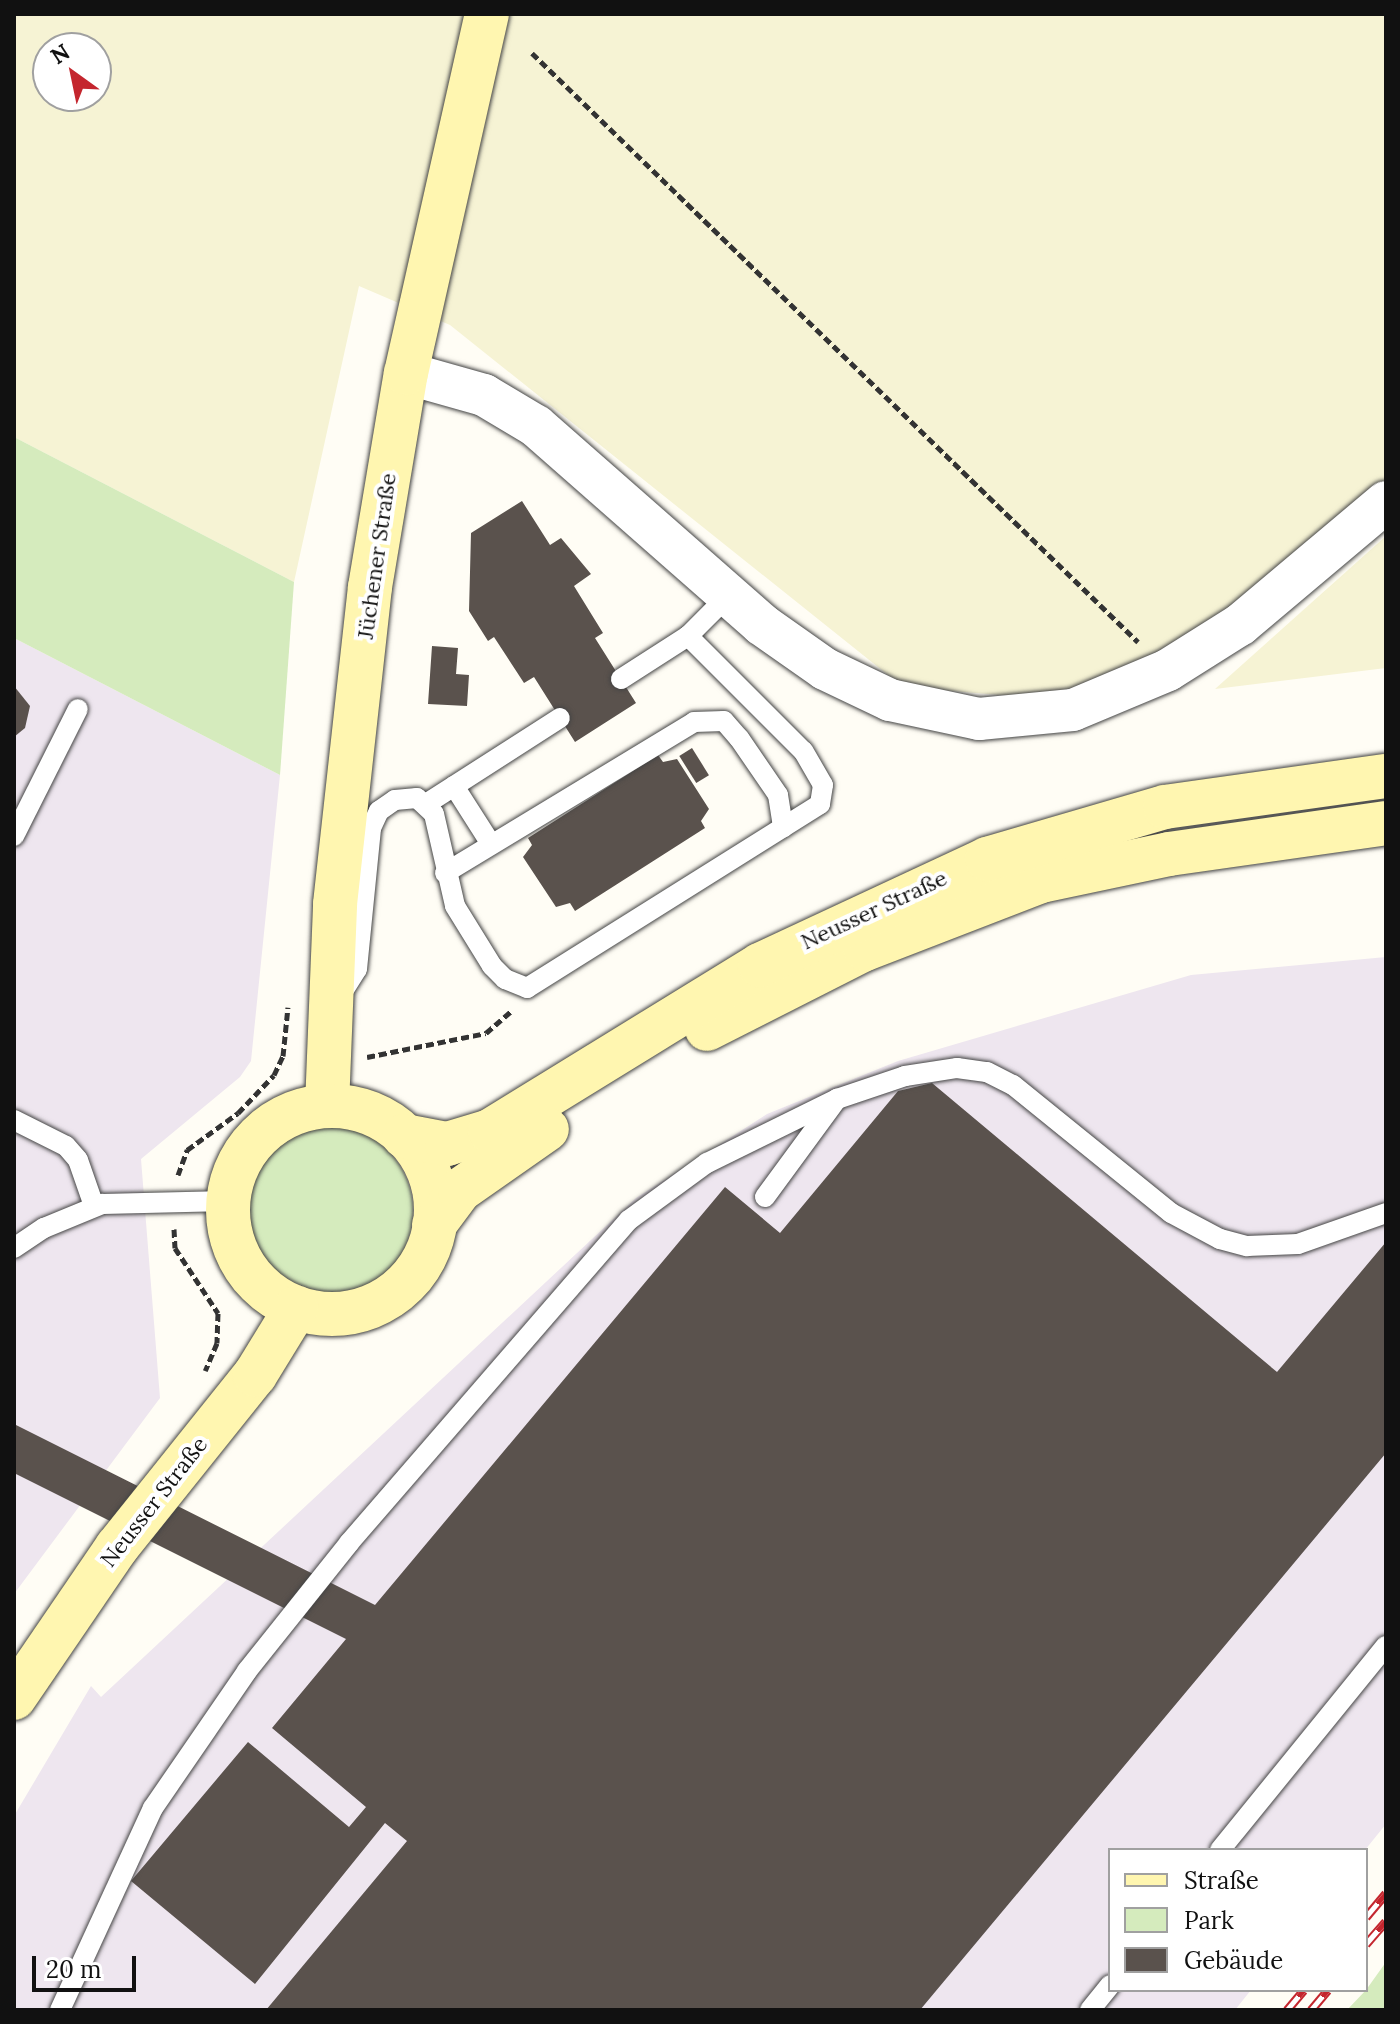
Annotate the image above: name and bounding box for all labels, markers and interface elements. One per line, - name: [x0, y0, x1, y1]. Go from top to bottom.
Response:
- north arrow: [32, 32, 112, 112]
- text: N: [45, 37, 75, 70]
- street label: Jüchener Straße: [352, 471, 402, 641]
- street label: Neusser Straße: [797, 865, 951, 955]
- street label: Neusser Straße: [95, 1432, 213, 1572]
- legend: [1108, 1848, 1368, 1992]
- text: Straße: [1184, 1865, 1259, 1896]
- text: Park: [1184, 1905, 1234, 1936]
- scale bar: [36, 1940, 140, 1990]
- text: Gebäude: [1184, 1945, 1283, 1976]
- text: 20 m: [46, 1954, 102, 1985]

